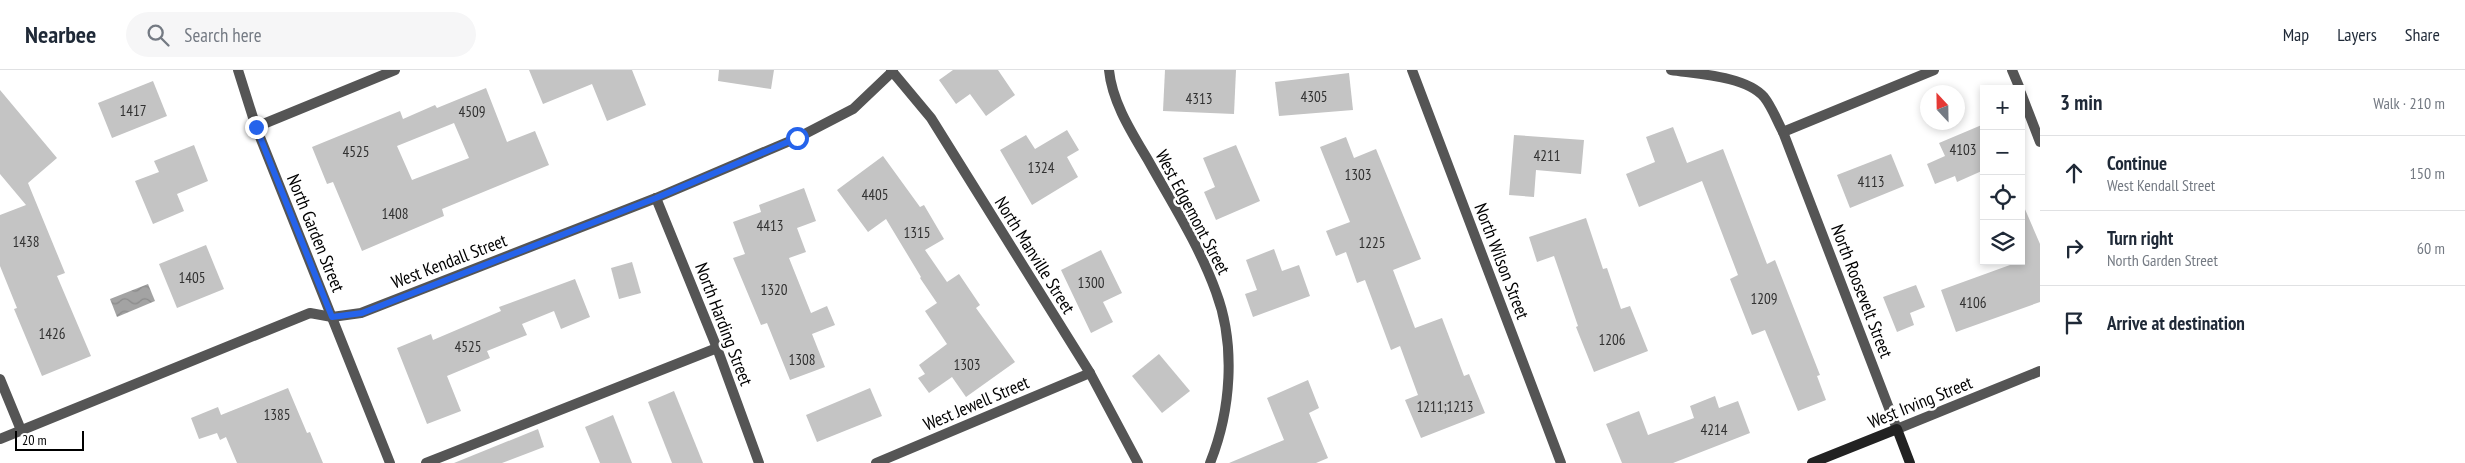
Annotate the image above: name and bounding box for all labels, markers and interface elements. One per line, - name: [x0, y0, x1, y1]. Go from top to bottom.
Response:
- search box: [126, 12, 476, 57]
- text: Nearbee: [25, 19, 96, 50]
- icon: search: [144, 21, 172, 49]
- text: Search here: [184, 23, 262, 47]
- text: Map: [2283, 23, 2309, 46]
- text: Layers: [2337, 23, 2377, 46]
- text: Share: [2405, 23, 2440, 46]
- north arrow: [1920, 85, 1965, 130]
- map controls: [1980, 85, 2025, 265]
- button: +: [1980, 85, 2025, 130]
- house number: 4305: [1300, 87, 1328, 106]
- house number: 4313: [1185, 89, 1213, 108]
- text: 3 min: [2060, 89, 2102, 116]
- text: Walk · 210 m: [2373, 93, 2445, 113]
- house number: 1417: [119, 101, 147, 120]
- house number: 4509: [458, 102, 486, 121]
- route end: [245, 116, 268, 139]
- route start: [786, 127, 809, 150]
- button: −: [1980, 130, 2025, 175]
- house number: 4103: [1949, 140, 1977, 159]
- house number: 4525: [342, 142, 370, 161]
- street label: West Edgemont Street: [1150, 146, 1236, 278]
- house number: 4211: [1533, 146, 1561, 165]
- text: Continue: [2107, 151, 2167, 175]
- house number: 1324: [1027, 158, 1055, 177]
- icon: ahead: [2060, 159, 2088, 187]
- text: 150 m: [2410, 163, 2445, 183]
- house number: 1303: [1344, 165, 1372, 184]
- street label: North Garden Street: [282, 171, 350, 295]
- house number: 4113: [1857, 172, 1885, 191]
- button: locate: [1980, 175, 2025, 220]
- text: West Kendall Street: [2107, 175, 2215, 195]
- house number: 4405: [861, 185, 889, 204]
- street label: North Manville Street: [990, 192, 1080, 318]
- street label: North Wilson Street: [1469, 200, 1535, 322]
- house number: 1408: [381, 204, 409, 223]
- house number: 4413: [756, 216, 784, 235]
- button: layers: [1980, 220, 2025, 265]
- street label: North Roosevelt Street: [1826, 221, 1898, 361]
- house number: 1315: [903, 223, 931, 242]
- text: Turn right: [2107, 226, 2173, 250]
- street label: West Kendall Street: [388, 228, 510, 294]
- house number: 1438: [12, 232, 40, 251]
- house number: 1225: [1358, 233, 1386, 252]
- icon: right: [2060, 234, 2088, 262]
- text: 60 m: [2417, 238, 2445, 258]
- text: North Garden Street: [2107, 250, 2218, 270]
- street label: North Harding Street: [690, 259, 758, 389]
- house number: 1405: [178, 268, 206, 287]
- house number: 1300: [1077, 273, 1105, 292]
- house number: 1320: [760, 280, 788, 299]
- house number: 1209: [1750, 289, 1778, 308]
- house number: 4106: [1959, 293, 1987, 312]
- icon: arrive: [2060, 309, 2088, 337]
- text: Arrive at destination: [2107, 311, 2245, 335]
- house number: 1426: [38, 324, 66, 343]
- house number: 1206: [1598, 330, 1626, 349]
- house number: 4525: [454, 337, 482, 356]
- house number: 1308: [788, 350, 816, 369]
- house number: 1303: [953, 355, 981, 374]
- street label: West Jewell Street: [920, 370, 1032, 436]
- street label: West Irving Street: [1864, 371, 1976, 433]
- house number: 1211;1213: [1416, 397, 1474, 416]
- house number: 1385: [263, 405, 291, 424]
- house number: 4214: [1700, 420, 1728, 439]
- scale bar: [15, 428, 84, 451]
- text: 20 m: [22, 431, 47, 449]

